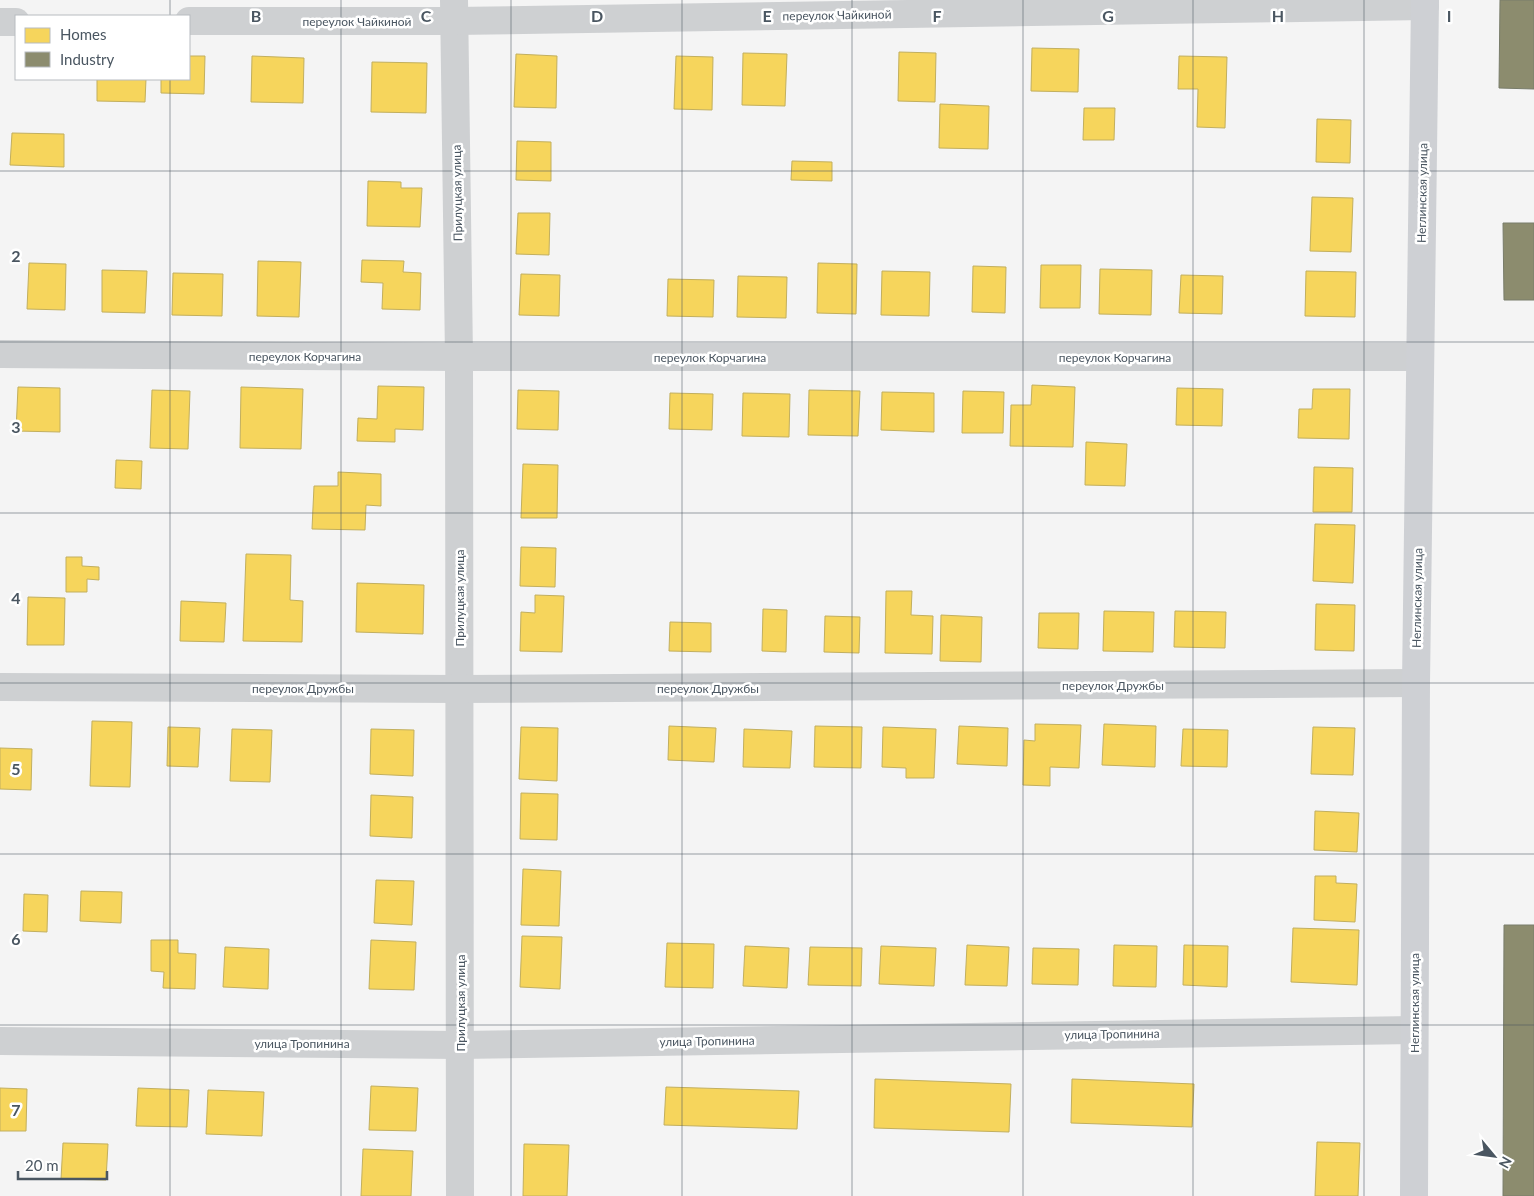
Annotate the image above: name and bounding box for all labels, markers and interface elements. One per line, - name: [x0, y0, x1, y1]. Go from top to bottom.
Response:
- text: B: [251, 6, 261, 25]
- text: C: [421, 6, 432, 25]
- text: D: [591, 6, 603, 25]
- text: E: [762, 6, 772, 25]
- text: F: [932, 6, 942, 25]
- text: G: [1102, 6, 1114, 25]
- text: H: [1272, 6, 1284, 25]
- text: I: [1447, 6, 1451, 25]
- street label: переулок Чайкиной: [782, 7, 892, 23]
- street label: переулок Чайкиной: [303, 14, 412, 29]
- legend: [15, 15, 190, 80]
- text: Homes: [60, 25, 106, 43]
- text: Industry: [60, 50, 115, 68]
- street label: Неглинская улица: [1414, 143, 1430, 243]
- street label: Прилуцкая улица: [449, 144, 465, 242]
- text: 2: [11, 246, 21, 265]
- street label: переулок Корчагина: [249, 349, 361, 364]
- street label: переулок Корчагина: [654, 350, 766, 365]
- street label: переулок Корчагина: [1059, 350, 1171, 365]
- text: 3: [11, 417, 21, 436]
- street label: Неглинская улица: [1409, 548, 1425, 648]
- street label: Прилуцкая улица: [452, 550, 467, 646]
- text: 4: [11, 588, 21, 607]
- street label: переулок Дружбы: [1062, 678, 1164, 693]
- street label: переулок Дружбы: [252, 681, 354, 696]
- street label: переулок Дружбы: [657, 681, 759, 696]
- text: 5: [11, 759, 21, 778]
- text: 6: [11, 929, 21, 948]
- street label: Неглинская улица: [1407, 953, 1422, 1053]
- street label: Прилуцкая улица: [453, 955, 468, 1051]
- street label: улица Тропинина: [1064, 1026, 1160, 1042]
- street label: улица Тропинина: [659, 1033, 755, 1049]
- street label: улица Тропинина: [254, 1036, 350, 1051]
- text: 7: [11, 1100, 21, 1119]
- north arrow: [1469, 1131, 1519, 1181]
- scale bar: [18, 1148, 106, 1180]
- text: N: [1496, 1154, 1516, 1171]
- text: 20 m: [25, 1156, 59, 1174]

